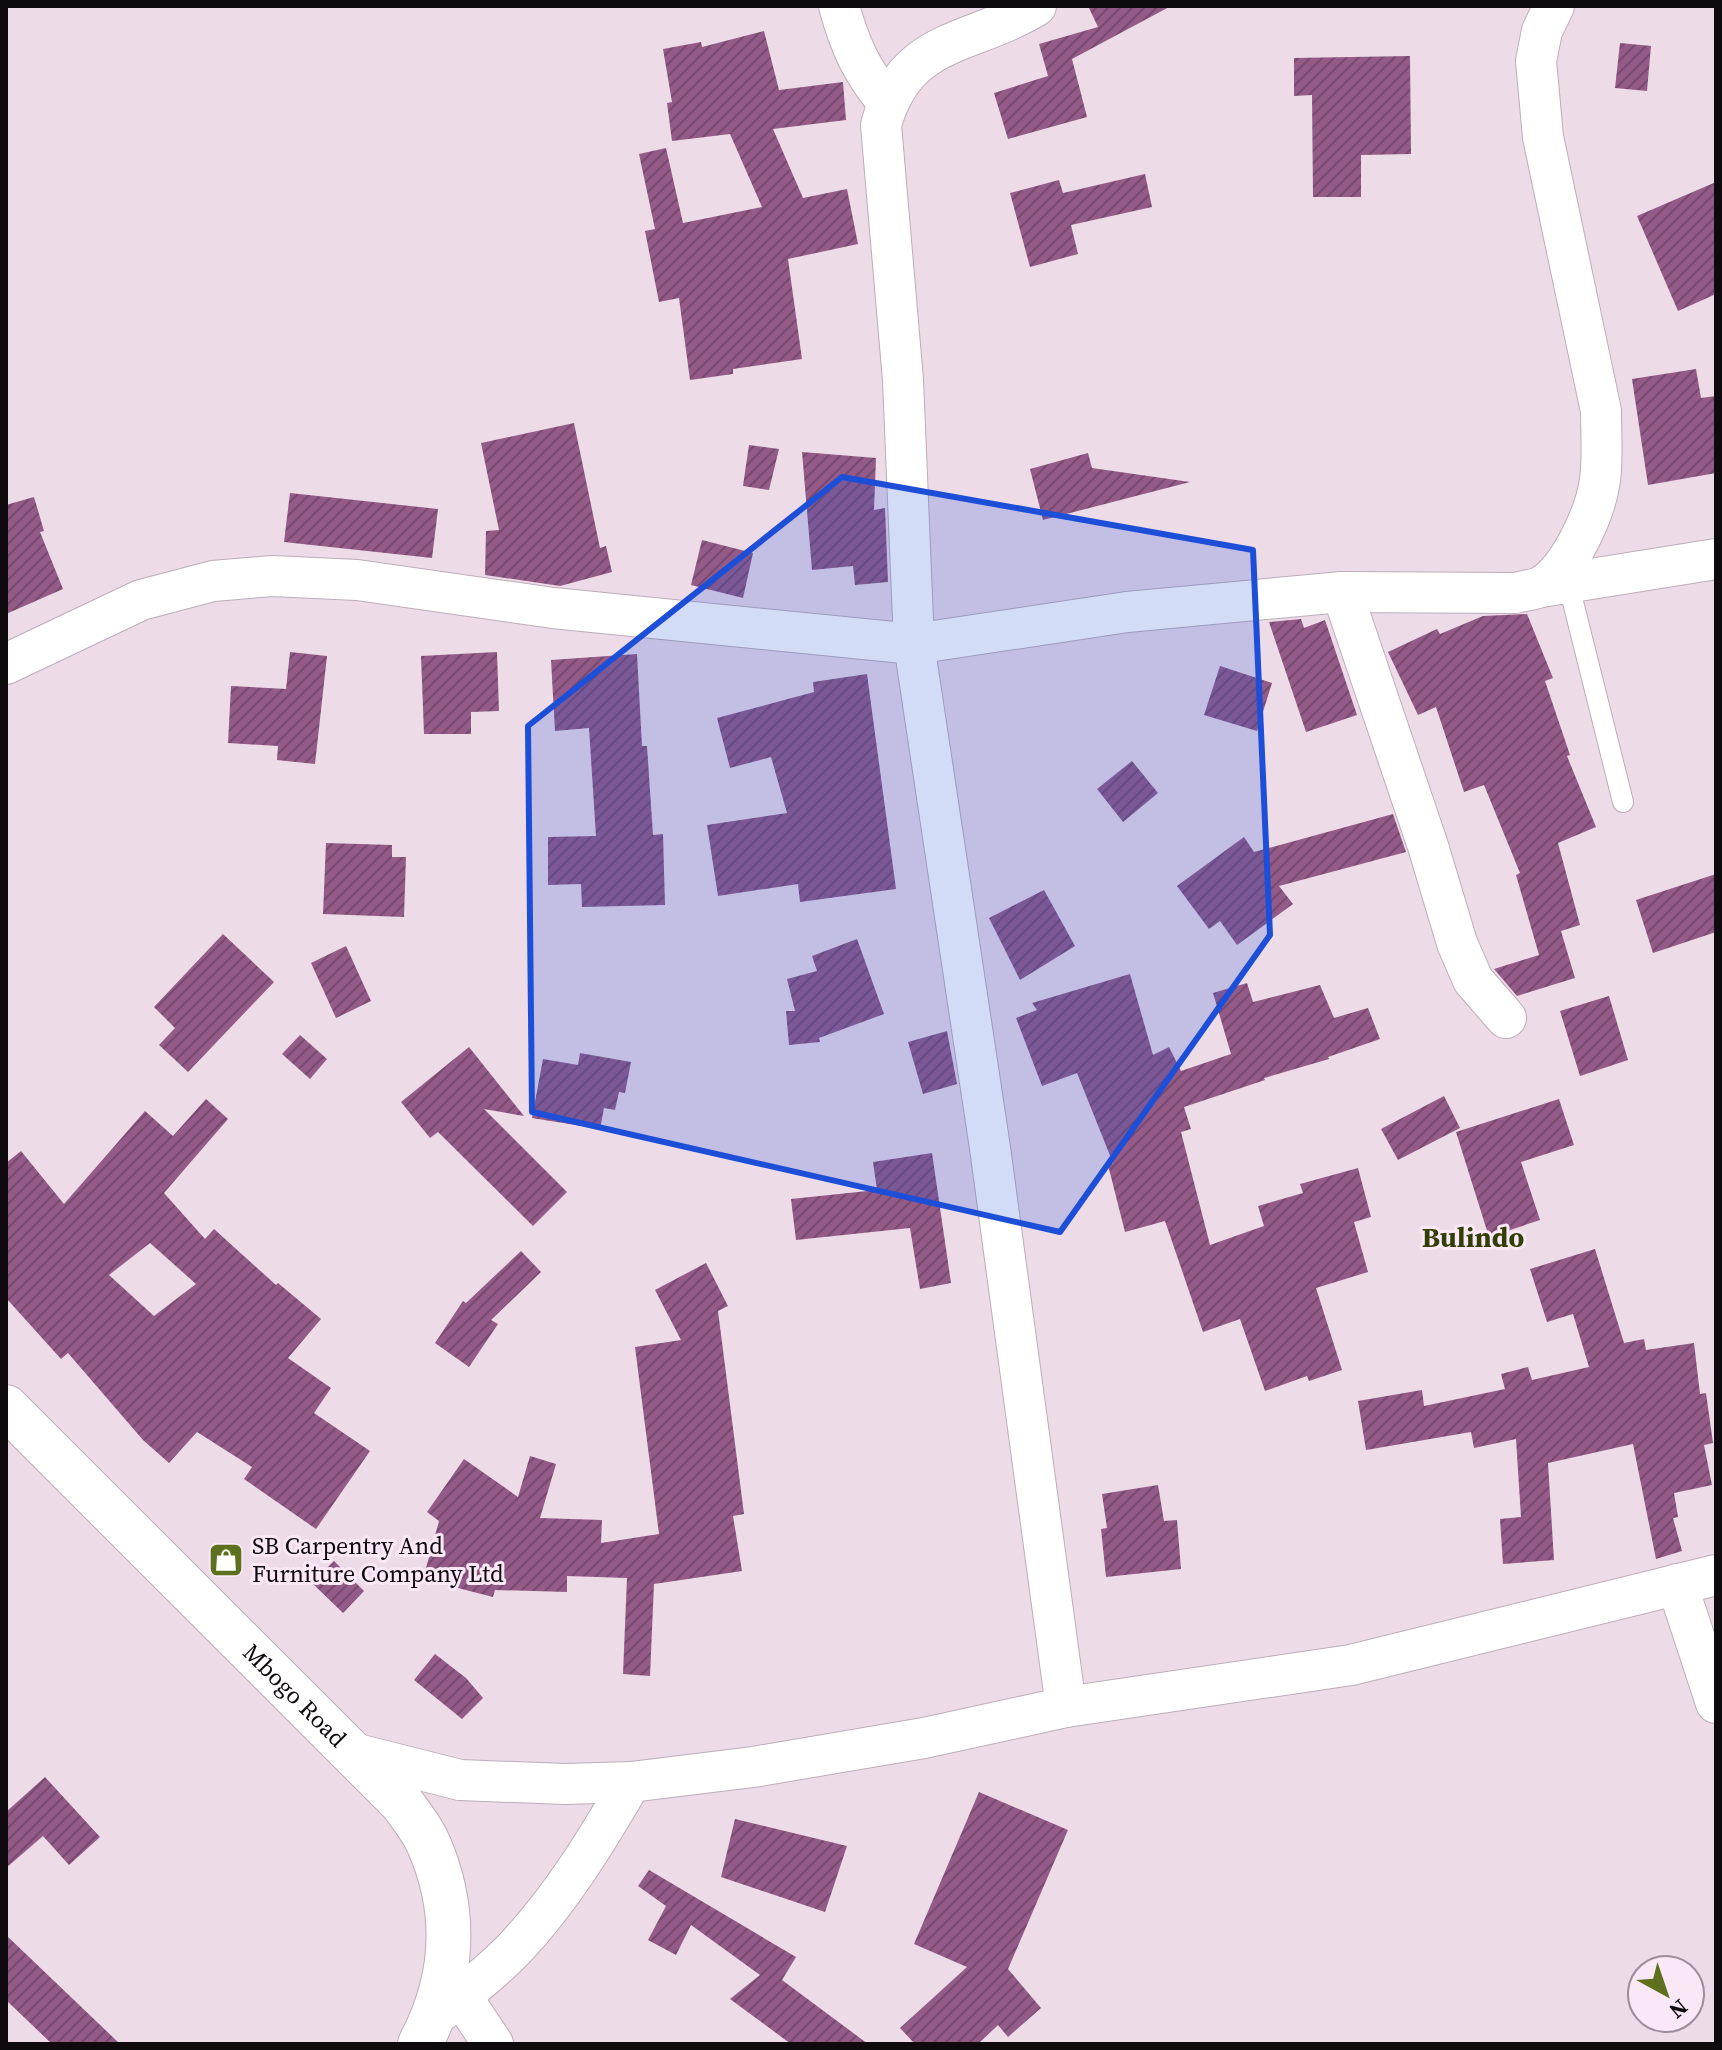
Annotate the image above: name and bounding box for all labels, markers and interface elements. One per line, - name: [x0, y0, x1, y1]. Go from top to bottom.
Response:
- district label: Bulindo: [1422, 1218, 1524, 1256]
- place label: SB Carpentry And Furniture Company Ltd: [252, 1529, 504, 1590]
- shop icon: SB Carpentry And Furniture Company Ltd: [207, 1541, 245, 1579]
- street label: Mbogo Road: [236, 1636, 354, 1754]
- north arrow: [1626, 1954, 1706, 2034]
- text: N: [1663, 1993, 1695, 2026]

